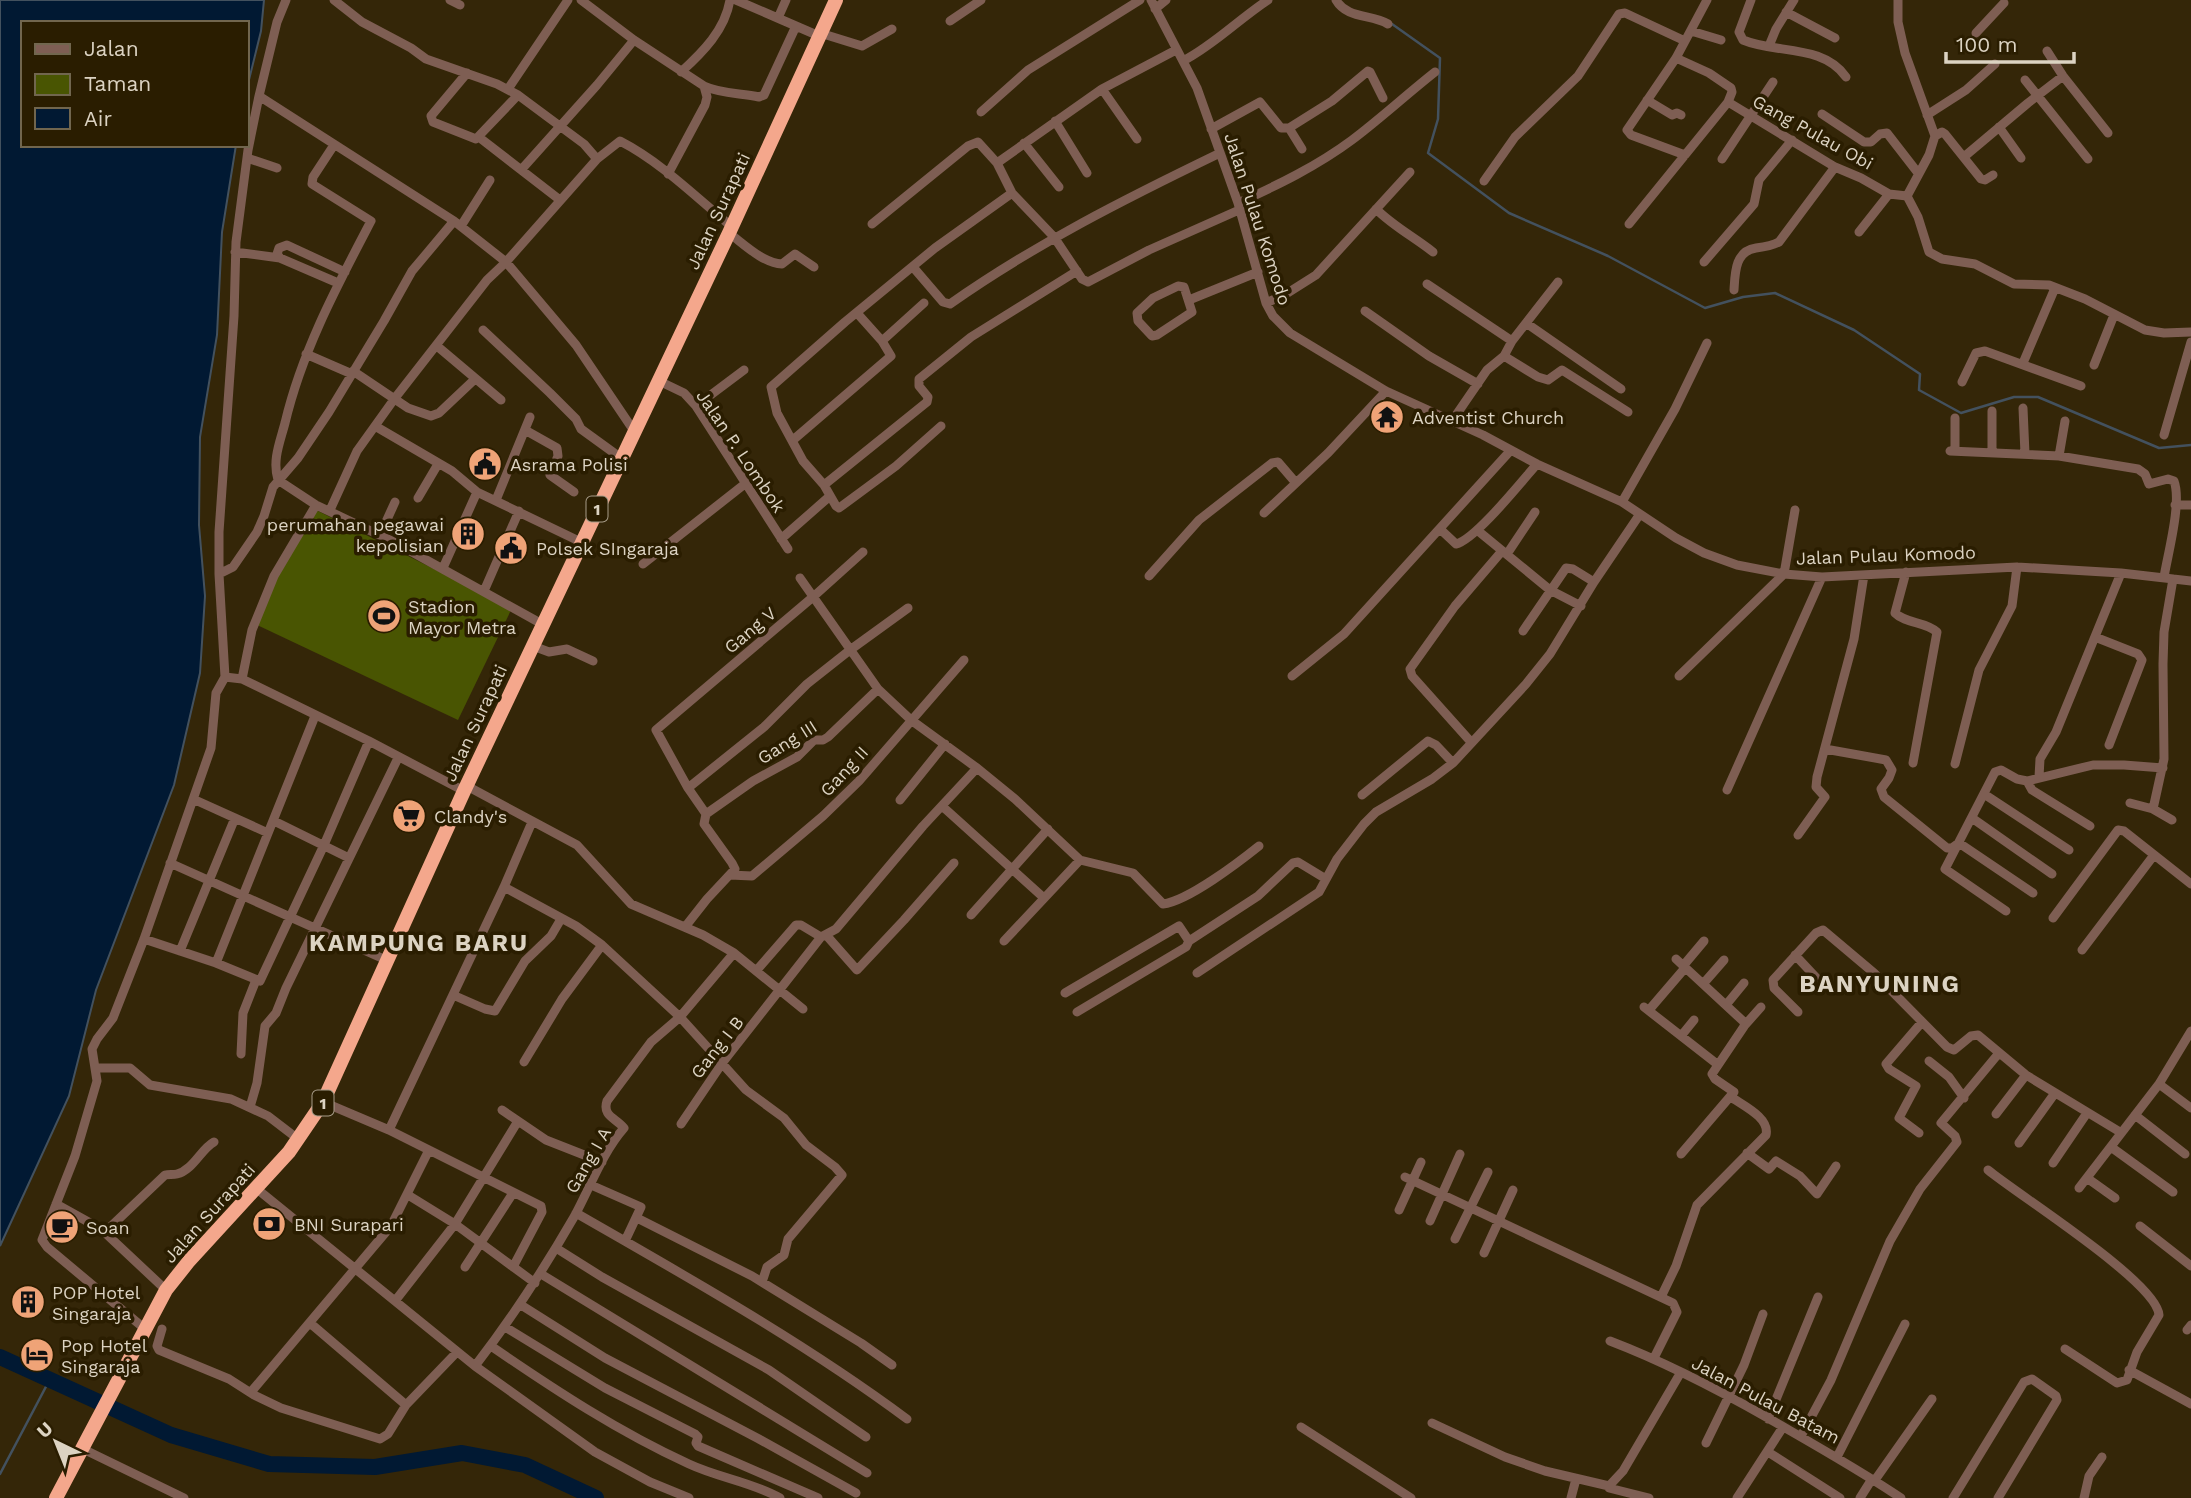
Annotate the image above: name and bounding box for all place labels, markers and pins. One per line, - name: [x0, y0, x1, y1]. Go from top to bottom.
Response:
- temple icon: Adventist Church: [1368, 398, 1406, 436]
- place label: Adventist Church: [1412, 407, 1564, 428]
- public building icon: Asrama Polisi: [466, 445, 504, 483]
- place label: Asrama Polisi: [510, 454, 628, 475]
- place label: perumahan pegawai kepolisian: [267, 514, 444, 556]
- building icon: perumahan pegawai kepolisian: [449, 515, 487, 553]
- public building icon: Polsek SIngaraja: [492, 529, 530, 567]
- place label: Polsek SIngaraja: [536, 538, 679, 559]
- place label: Stadion Mayor Metra: [408, 596, 516, 638]
- sports icon: Stadion Mayor Metra: [365, 597, 403, 635]
- supermarket icon: Clandy's: [390, 797, 428, 835]
- place label: Clandy's: [434, 806, 507, 827]
- bank icon: BNI Surapari: [250, 1205, 288, 1243]
- cafe icon: Soan: [43, 1208, 81, 1246]
- place label: BNI Surapari: [294, 1214, 404, 1235]
- place label: Soan: [86, 1217, 130, 1238]
- place label: POP Hotel Singaraja: [52, 1282, 141, 1324]
- building icon: POP Hotel Singaraja: [9, 1283, 47, 1321]
- place label: Pop Hotel Singaraja: [61, 1335, 148, 1377]
- hotel icon: Pop Hotel Singaraja: [18, 1336, 56, 1374]

